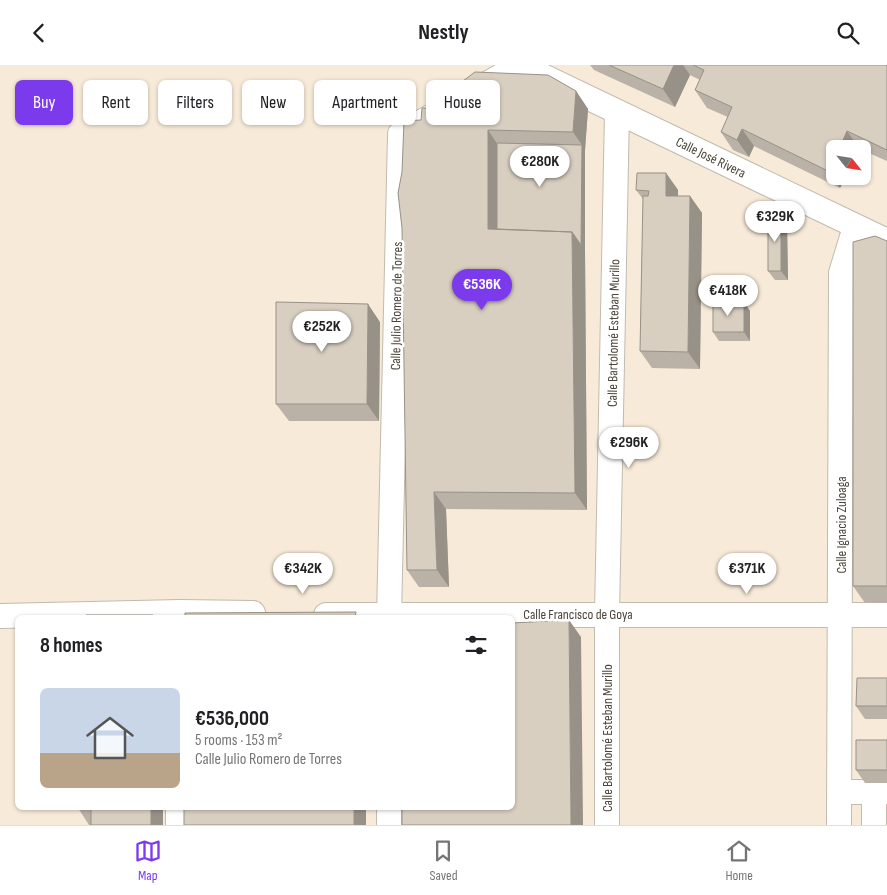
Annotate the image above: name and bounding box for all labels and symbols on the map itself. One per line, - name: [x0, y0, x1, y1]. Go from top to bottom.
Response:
- street label: Calle José Rivera: [673, 133, 749, 182]
- north arrow: [826, 140, 871, 185]
- pin: €280K: [505, 145, 575, 188]
- pin: €329K: [740, 201, 810, 243]
- street label: Calle Julio Romero de Torres: [387, 242, 406, 370]
- street label: Calle Bartolomé Esteban Murillo: [604, 259, 623, 407]
- pin: €536K: [447, 269, 517, 311]
- pin: €418K: [693, 275, 763, 317]
- pin: €252K: [287, 311, 357, 353]
- pin: €296K: [594, 427, 664, 469]
- street label: Calle Ignacio Zuloaga: [833, 476, 850, 574]
- pin: €342K: [268, 553, 338, 595]
- pin: €371K: [712, 553, 782, 595]
- street label: Calle Francisco de Goya: [523, 606, 633, 623]
- street label: Calle Bartolomé Esteban Murillo: [599, 664, 616, 812]

